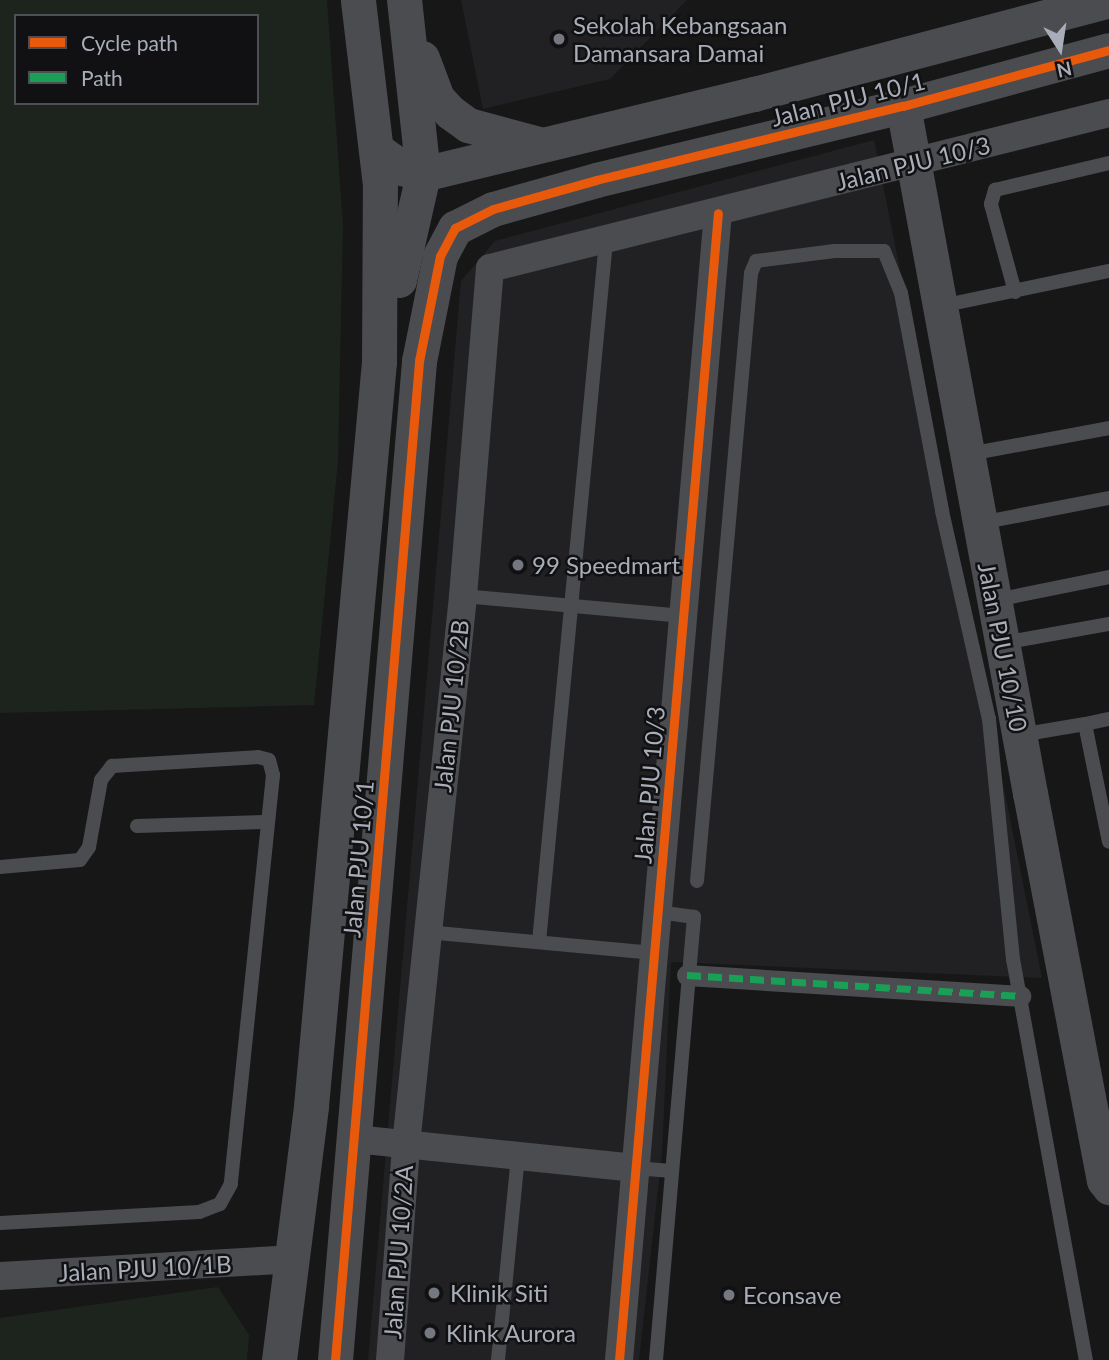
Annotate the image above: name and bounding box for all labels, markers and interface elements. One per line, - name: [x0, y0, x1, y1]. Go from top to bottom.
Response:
- place label: Sekolah Kebangsaan Damansara Damai: [573, 11, 787, 67]
- legend: [14, 14, 259, 105]
- north arrow: [1025, 14, 1095, 84]
- text: Cycle path: [81, 30, 178, 55]
- marker: Sekolah Kebangsaan Damansara Damai: [551, 31, 567, 47]
- text: N: [1055, 57, 1074, 83]
- text: Path: [81, 65, 123, 90]
- street label: Jalan PJU 10/1: [768, 66, 928, 132]
- street label: Jalan PJU 10/3: [833, 130, 993, 196]
- place label: 99 Speedmart: [532, 551, 680, 579]
- marker: 99 Speedmart: [510, 557, 526, 573]
- street label: Jalan PJU 10/10: [972, 560, 1034, 734]
- street label: Jalan PJU 10/2B: [428, 618, 474, 794]
- street label: Jalan PJU 10/3: [628, 705, 670, 865]
- street label: Jalan PJU 10/1: [337, 779, 379, 939]
- street label: Jalan PJU 10/2A: [378, 1164, 418, 1340]
- street label: Jalan PJU 10/1B: [58, 1249, 232, 1287]
- place label: Klinik Siti: [450, 1279, 548, 1307]
- place label: Econsave: [743, 1281, 841, 1309]
- marker: Klinik Siti: [424, 1283, 444, 1303]
- marker: Econsave: [721, 1287, 737, 1303]
- place label: Klink Aurora: [446, 1319, 577, 1347]
- marker: Klink Aurora: [420, 1323, 440, 1343]

